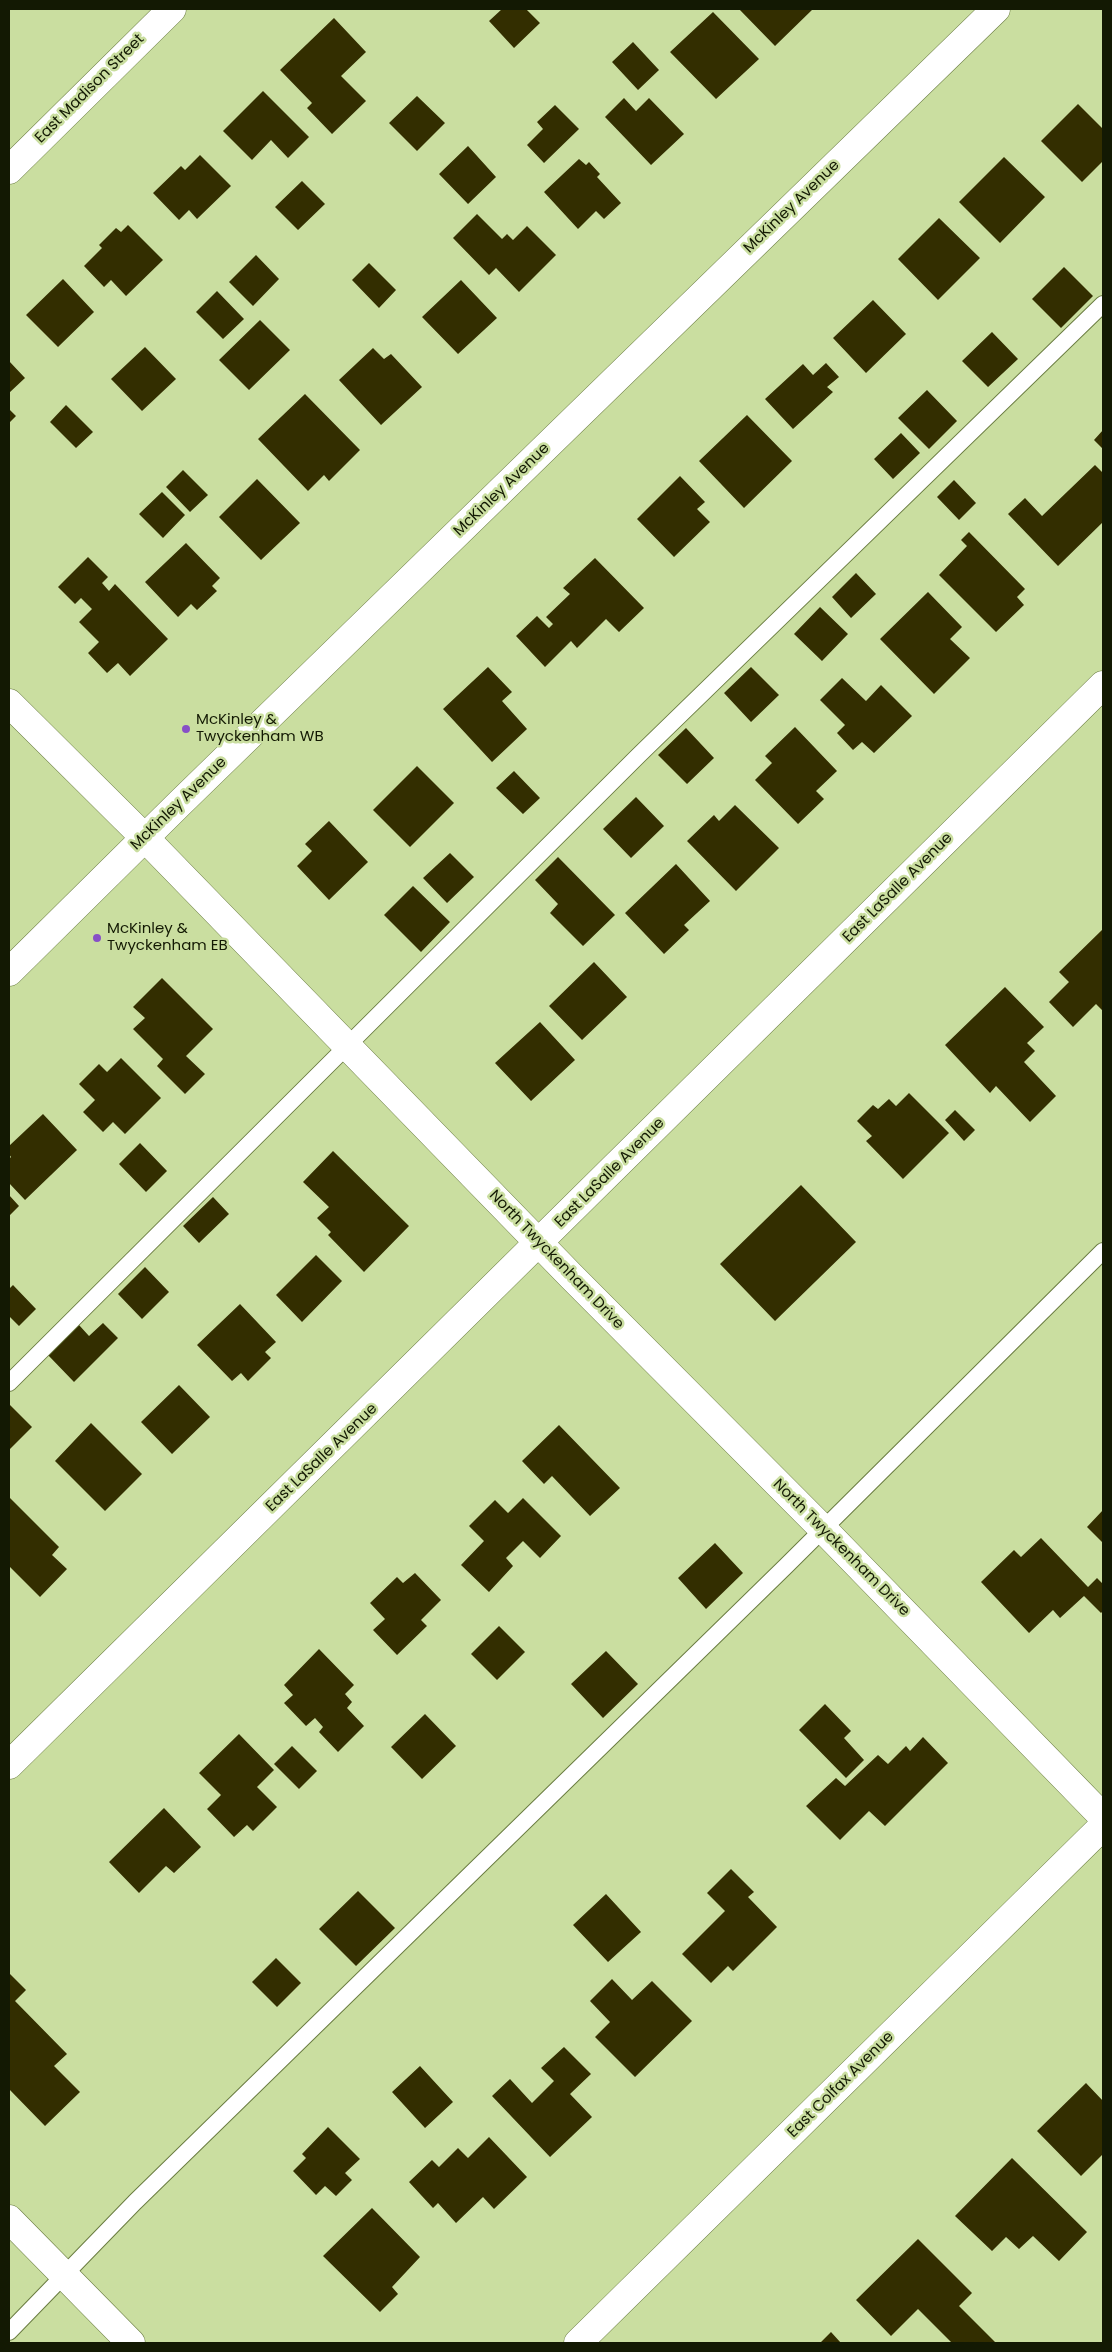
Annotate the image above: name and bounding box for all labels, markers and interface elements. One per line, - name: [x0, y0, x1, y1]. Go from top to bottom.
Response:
- street label: East Madison Street: [32, 31, 148, 147]
- street label: McKinley Avenue: [740, 157, 844, 257]
- street label: McKinley Avenue: [450, 440, 554, 540]
- place label: McKinley & Twyckenham WB: [196, 711, 324, 746]
- marker: McKinley & Twyckenham WB: [180, 723, 192, 735]
- street label: McKinley Avenue: [127, 754, 231, 854]
- street label: East LaSalle Avenue: [839, 829, 957, 947]
- place label: McKinley & Twyckenham EB: [107, 920, 228, 955]
- marker: McKinley & Twyckenham EB: [91, 932, 103, 944]
- street label: East LaSalle Avenue: [551, 1114, 669, 1232]
- street label: North Twyckenham Drive: [485, 1187, 627, 1333]
- street label: East LaSalle Avenue: [263, 1400, 381, 1516]
- street label: North Twyckenham Drive: [769, 1476, 913, 1620]
- street label: East Colfax Avenue: [784, 2028, 898, 2142]

